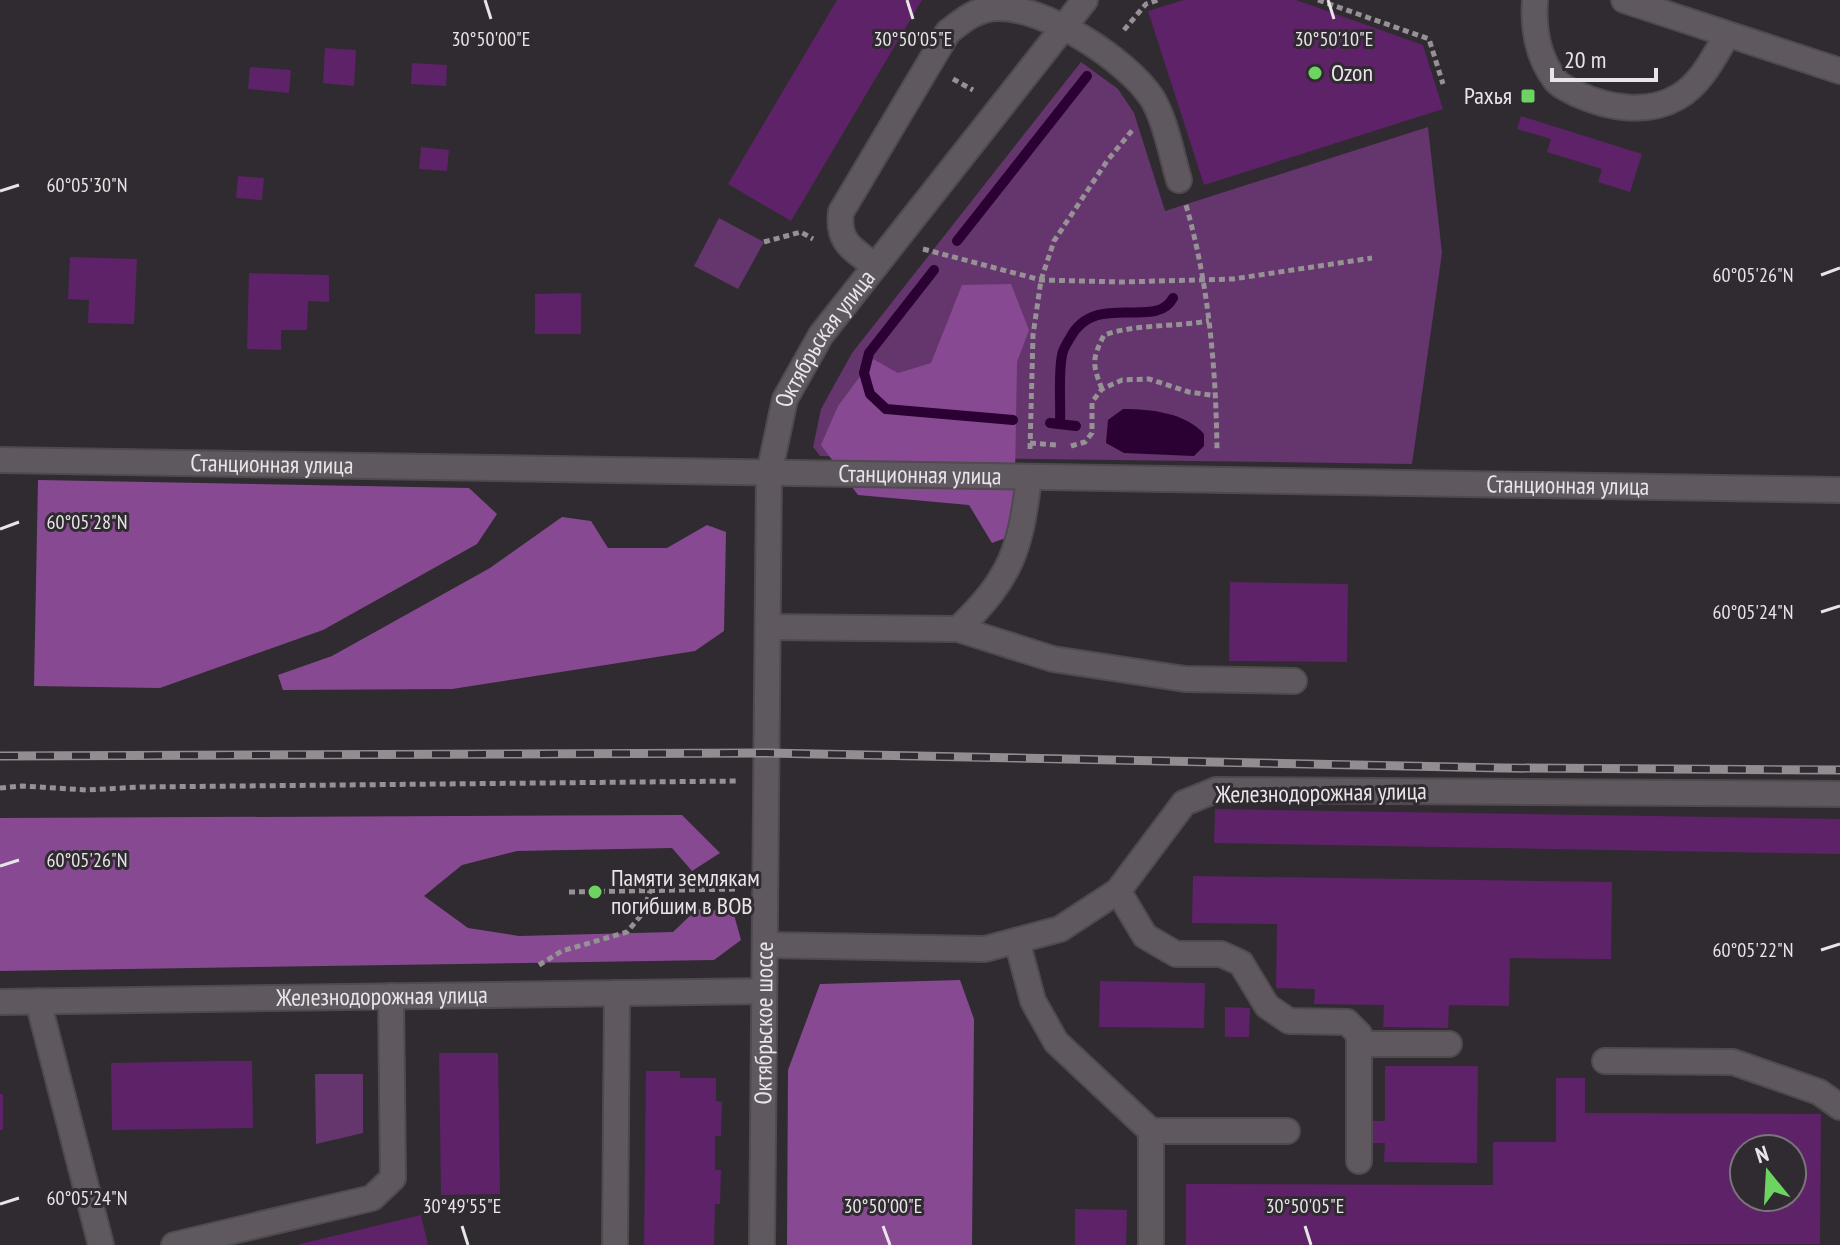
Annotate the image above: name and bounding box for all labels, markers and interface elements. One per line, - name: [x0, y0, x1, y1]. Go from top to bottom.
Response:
- text: 30°50'00"E: [452, 26, 530, 52]
- text: 30°50'05"E: [874, 26, 952, 52]
- text: 30°50'10"E: [1295, 26, 1373, 52]
- scale bar: [1552, 32, 1656, 82]
- text: 20 m: [1564, 44, 1606, 75]
- place label: Ozon: [1331, 57, 1373, 88]
- marker: Ozon: [1306, 64, 1324, 82]
- place label: Рахья: [1464, 80, 1512, 111]
- marker: Рахья: [1519, 87, 1537, 105]
- text: 60°05'30"N: [47, 172, 127, 198]
- text: 60°05'26"N: [1713, 262, 1793, 288]
- street label: Октябрьская улица: [768, 263, 882, 410]
- street label: Станционная улица: [190, 447, 354, 481]
- street label: Станционная улица: [838, 458, 1002, 491]
- street label: Станционная улица: [1486, 468, 1650, 502]
- text: 60°05'28"N: [47, 509, 127, 535]
- text: 60°05'24"N: [1713, 599, 1793, 625]
- street label: Железнодорожная улица: [1214, 775, 1427, 810]
- text: 60°05'26"N: [47, 847, 127, 873]
- place label: Памяти землякам погибшим в ВОВ: [611, 862, 760, 921]
- marker: Памяти землякам погибшим в ВОВ: [586, 883, 604, 901]
- text: 60°05'22"N: [1713, 937, 1793, 963]
- street label: Октябрьское шоссе: [747, 941, 780, 1105]
- street label: Железнодорожная улица: [275, 979, 488, 1013]
- north arrow: [1728, 1133, 1808, 1213]
- text: N: [1752, 1139, 1772, 1169]
- text: 60°05'24"N: [47, 1185, 127, 1211]
- text: 30°49'55"E: [423, 1193, 501, 1219]
- text: 30°50'00"E: [844, 1193, 922, 1219]
- text: 30°50'05"E: [1266, 1193, 1344, 1219]

